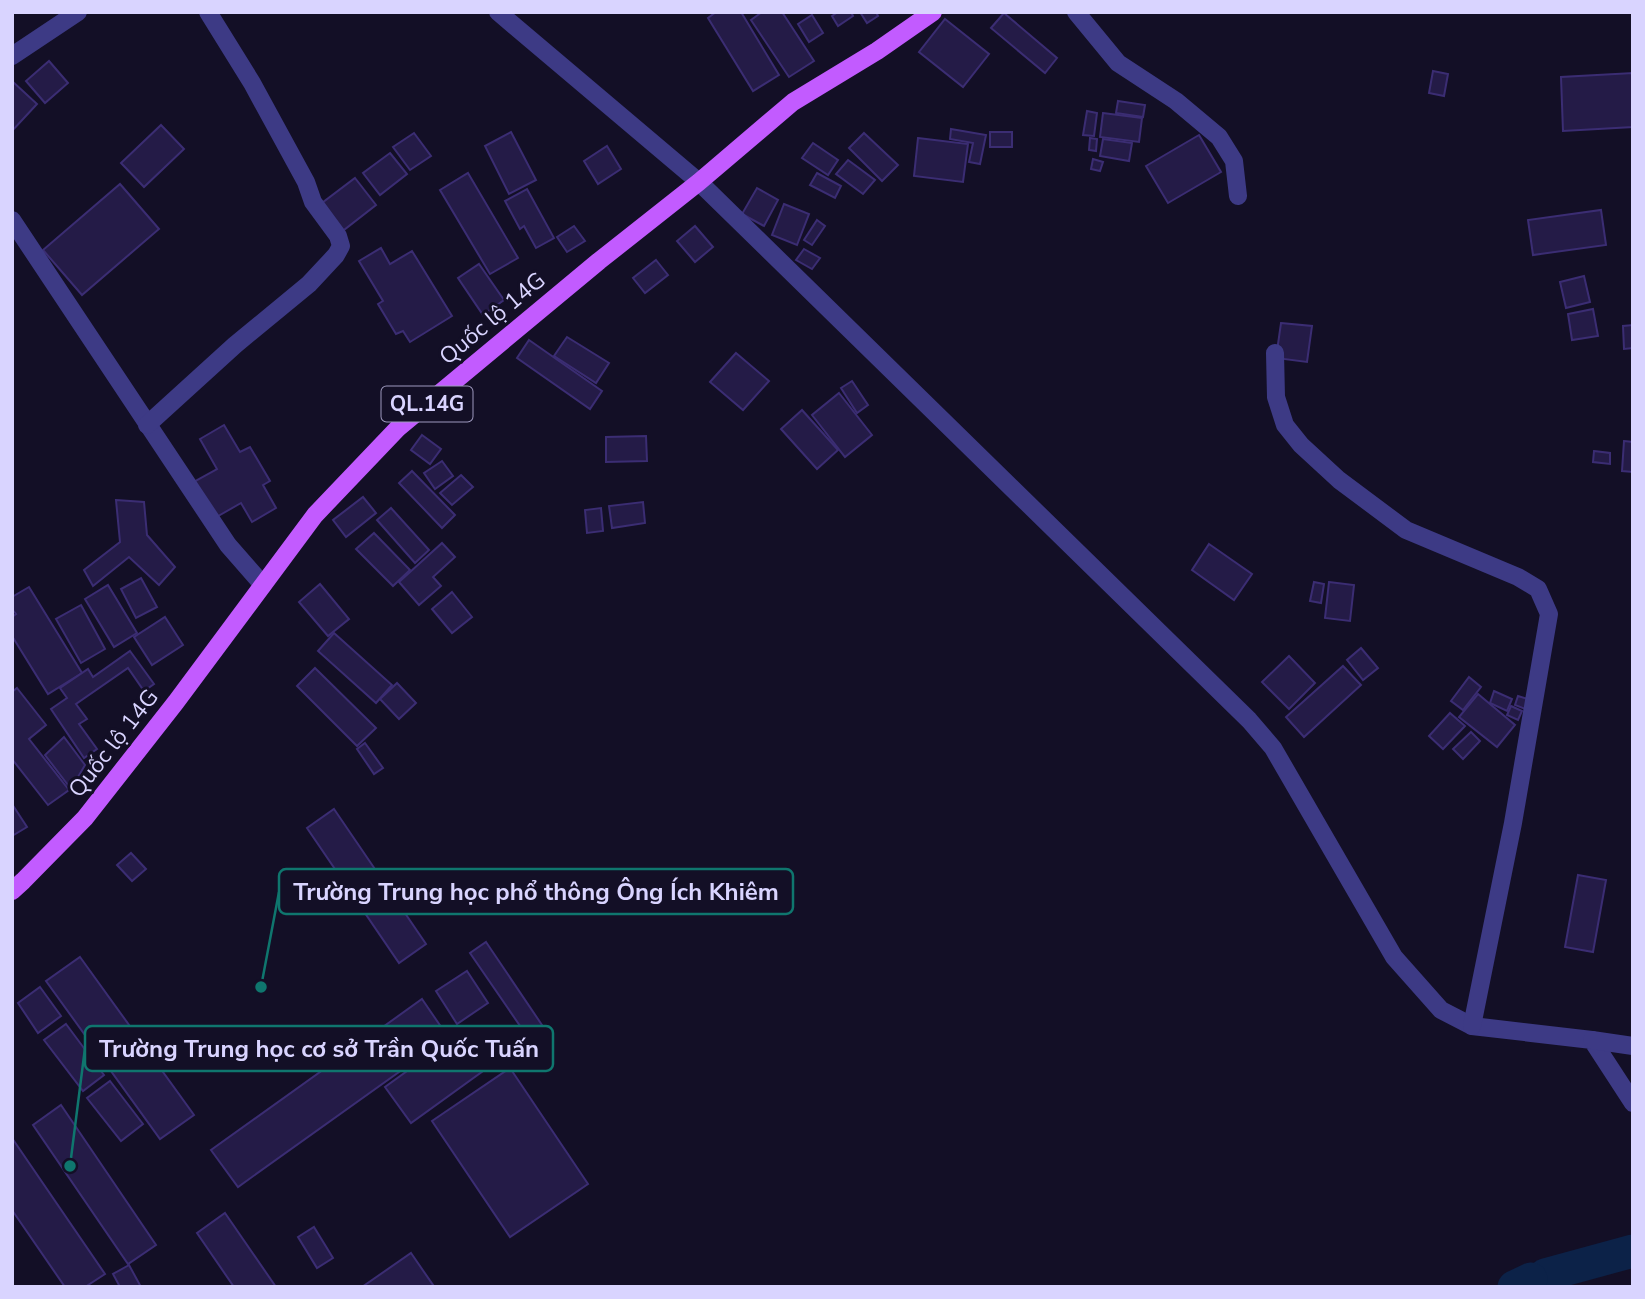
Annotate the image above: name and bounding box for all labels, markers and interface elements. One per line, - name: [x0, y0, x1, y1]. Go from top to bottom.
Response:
- street label: Quốc lộ 14G: [433, 265, 552, 372]
- road number: QL.14G: [382, 386, 472, 422]
- street label: Quốc lộ 14G: [61, 683, 166, 804]
- callout: Trường Trung học phổ thông Ông Ích Khiêm: [279, 869, 793, 914]
- text: Trường Trung học phổ thông Ông Ích Khiêm: [293, 876, 779, 908]
- callout: Trường Trung học cơ sở Trần Quốc Tuấn: [85, 1026, 553, 1071]
- text: Trường Trung học cơ sở Trần Quốc Tuấn: [99, 1033, 539, 1065]

